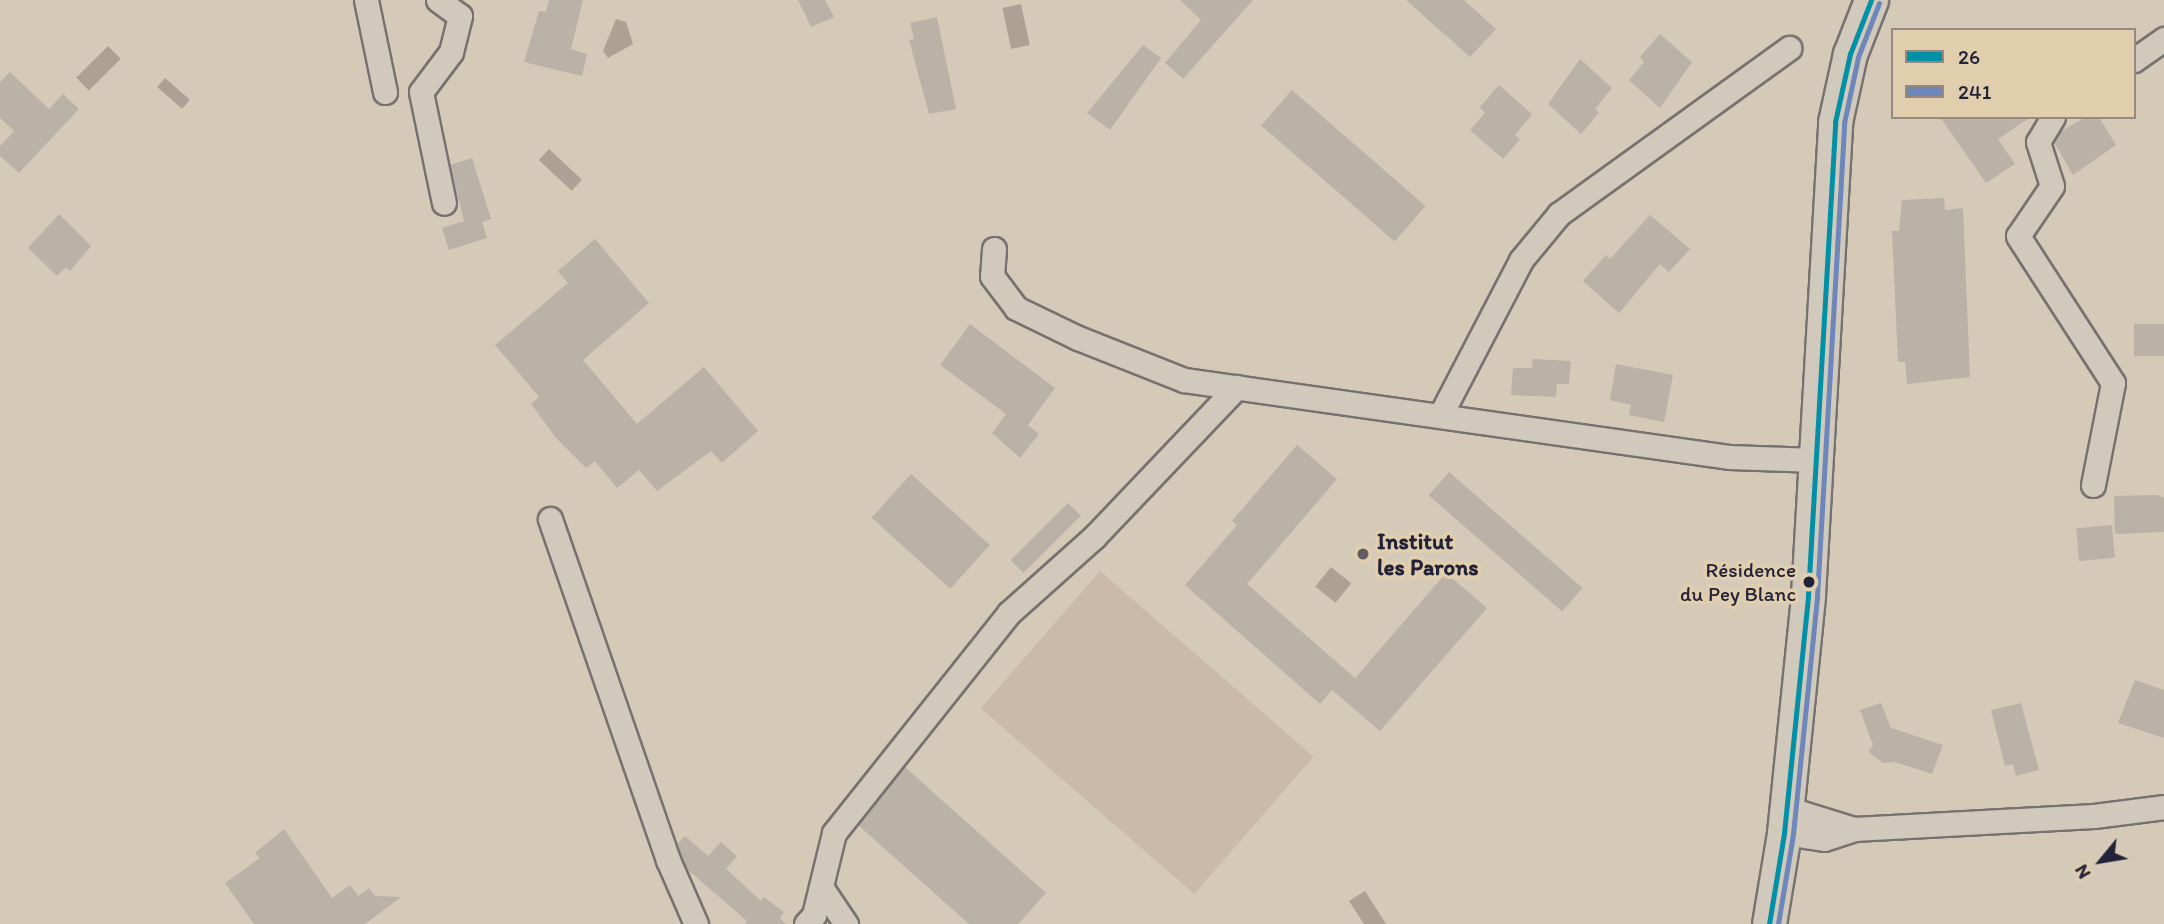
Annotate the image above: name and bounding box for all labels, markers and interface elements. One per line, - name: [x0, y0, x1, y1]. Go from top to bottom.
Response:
- legend: [1891, 28, 2136, 119]
- text: 26: [1958, 44, 1980, 69]
- text: 241: [1958, 79, 1991, 104]
- place label: Institut les Parons: [1377, 527, 1478, 581]
- marker: Institut les Parons: [1355, 546, 1371, 562]
- place label: Résidence du Pey Blanc: [1681, 557, 1796, 607]
- marker: Résidence du Pey Blanc: [1802, 575, 1816, 589]
- north arrow: [2066, 826, 2136, 896]
- text: N: [2069, 860, 2096, 883]

